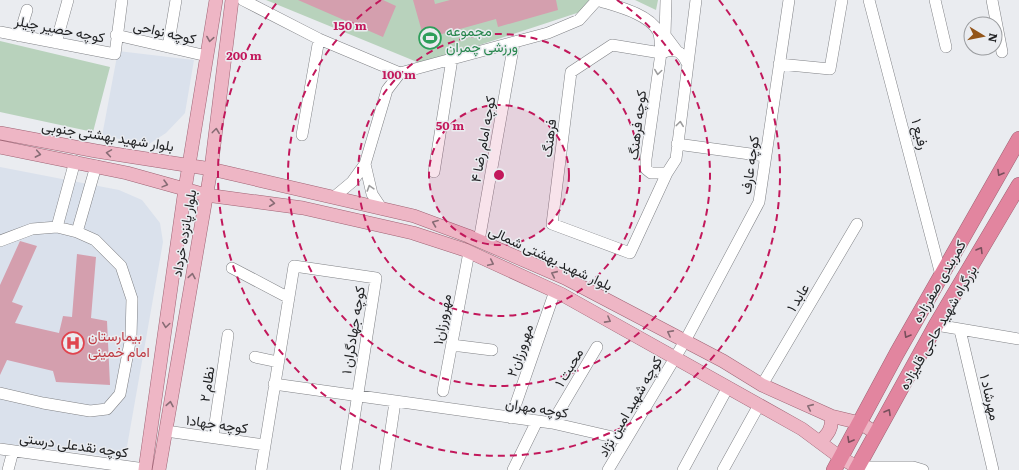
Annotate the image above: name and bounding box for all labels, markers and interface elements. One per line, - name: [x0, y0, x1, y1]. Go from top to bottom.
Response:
- street label: کوچه حصیر چیلر: [12, 9, 107, 48]
- street label: کوچه نواحی: [131, 14, 198, 49]
- text: 150 m: [333, 16, 367, 34]
- north arrow: [963, 16, 1003, 56]
- place label: مجموعه ورزشی چمران: [446, 20, 518, 57]
- sports icon: مجموعه ورزشی چمران: [417, 25, 443, 51]
- text: N: [985, 32, 1003, 44]
- one-way arrow: [206, 35, 215, 42]
- text: 200 m: [226, 46, 262, 64]
- text: 100 m: [382, 65, 416, 83]
- one-way arrow: [654, 69, 663, 76]
- street label: کوچه فرهنگ: [622, 89, 651, 161]
- street label: کوچه امام رضا ۴: [465, 94, 500, 184]
- street label: بلوار شهید بهشتی جنوبی: [40, 115, 176, 155]
- text: 50 m: [436, 116, 464, 134]
- street label: رفیع ۱: [906, 116, 935, 152]
- street label: فرهنگ: [536, 118, 560, 158]
- one-way arrow: [675, 121, 684, 127]
- one-way arrow: [211, 128, 220, 134]
- street label: کوچه عارف: [735, 134, 764, 196]
- one-way arrow: [35, 149, 41, 158]
- one-way arrow: [106, 149, 112, 158]
- centre of rings: [492, 168, 506, 182]
- one-way arrow: [997, 169, 1004, 176]
- one-way arrow: [162, 179, 168, 187]
- one-way arrow: [366, 185, 375, 192]
- street label: بلوار پانزده خرداد: [165, 188, 202, 278]
- one-way arrow: [269, 198, 275, 207]
- street label: بلوار شهید بهشتی شمالی: [486, 219, 616, 295]
- one-way arrow: [431, 220, 438, 228]
- street label: کمربندی صفرزاده: [906, 236, 970, 326]
- one-way arrow: [976, 247, 983, 254]
- one-way arrow: [487, 258, 495, 266]
- street label: بزرگراه شهید حاجی قلیزاده: [893, 261, 981, 393]
- one-way arrow: [551, 271, 559, 279]
- one-way arrow: [187, 273, 196, 279]
- street label: عابد ۱: [781, 279, 813, 315]
- street label: کوچه جهادگران ۱: [335, 285, 370, 376]
- street label: مهرورزان۱: [427, 292, 455, 346]
- one-way arrow: [604, 316, 611, 323]
- street label: مهرورزان۲: [501, 321, 537, 379]
- one-way arrow: [161, 322, 170, 328]
- place label: بیمارستان امام خمینی: [88, 325, 150, 361]
- hospital icon: بیمارستان امام خمینی: [60, 330, 86, 356]
- one-way arrow: [667, 331, 674, 338]
- one-way arrow: [905, 331, 912, 338]
- street label: محبت ۱: [549, 344, 587, 390]
- street label: کوچه شهید امین نژاد: [592, 352, 667, 461]
- street label: نظام ۲: [193, 365, 219, 403]
- street label: مهرشاد ۱: [976, 372, 1006, 422]
- street label: کوچه مهران: [504, 392, 570, 423]
- one-way arrow: [165, 401, 174, 407]
- one-way arrow: [806, 404, 814, 412]
- one-way arrow: [884, 408, 891, 416]
- street label: کوچه جهاد۱: [184, 409, 249, 438]
- street label: کوچه نقدعلی درستی: [18, 426, 130, 463]
- one-way arrow: [847, 436, 855, 443]

